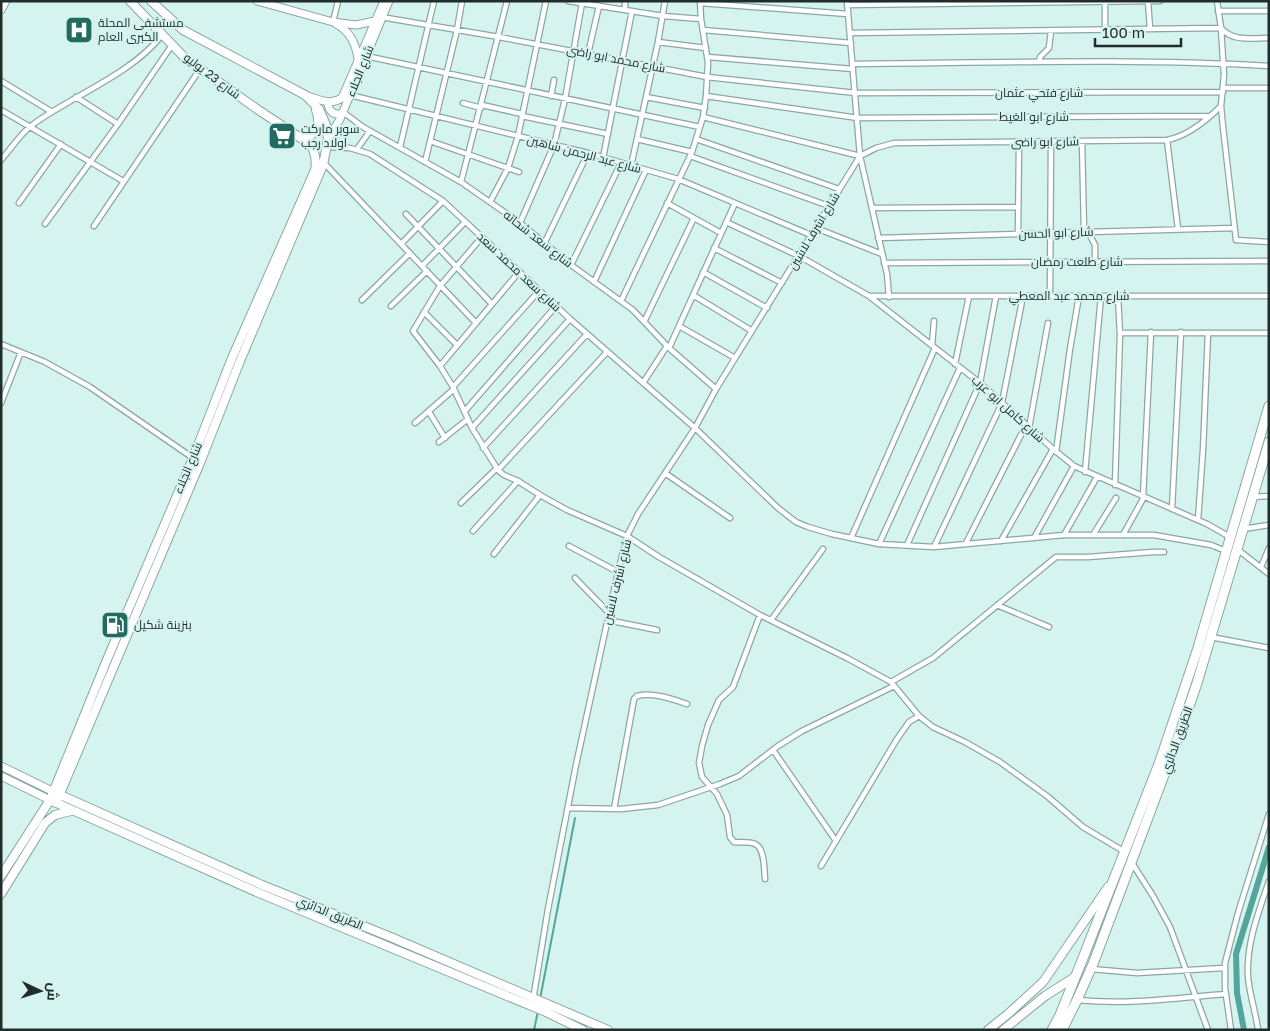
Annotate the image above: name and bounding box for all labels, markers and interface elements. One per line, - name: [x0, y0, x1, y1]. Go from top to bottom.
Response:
- hospital icon: مستشفى المحلة الكبرى العام: [64, 15, 94, 45]
- place label: مستشفى المحلة الكبرى العام: [98, 15, 184, 45]
- scale bar: [1095, 15, 1181, 47]
- text: 100 m: [1102, 23, 1145, 41]
- street label: شارع محمد ابو راضى: [565, 42, 667, 76]
- street label: شارع الجلاء: [342, 43, 378, 99]
- street label: شارع 23 يوليو: [180, 49, 244, 103]
- street label: شارع فتحي عثمان: [995, 85, 1083, 103]
- street label: شارع ابو الغيط: [999, 109, 1069, 125]
- supermarket icon: سوبر ماركت اولاد رجب: [267, 121, 297, 151]
- place label: سوبر ماركت اولاد رجب: [301, 121, 359, 150]
- street label: شارع عبد الرحمن شاهين: [525, 131, 643, 177]
- street label: شارع ابو راضى: [1011, 133, 1079, 151]
- street label: شارع اشرف لاشين: [785, 189, 843, 273]
- street label: شارع سعد شحاته: [500, 207, 576, 271]
- street label: شارع ابو الحسن: [1018, 224, 1094, 242]
- street label: شارع سعد محمد سعد: [473, 229, 565, 315]
- street label: شارع طلعت رمضان: [1031, 254, 1123, 270]
- street label: شارع محمد عبد المعطي: [1009, 288, 1129, 306]
- street label: شارع كامل ابو عرب: [968, 372, 1048, 446]
- street label: شارع الجلاء: [170, 440, 206, 496]
- street label: شارع اشرف لاشين: [599, 537, 635, 627]
- fuel station icon: بنزينة شكيل: [100, 610, 130, 640]
- place label: بنزينة شكيل: [134, 617, 192, 632]
- street label: الطريق الدائري: [1157, 704, 1198, 777]
- street label: الطريق الدائري: [293, 892, 366, 936]
- north arrow: [15, 966, 65, 1016]
- text: ش: [43, 982, 63, 1002]

